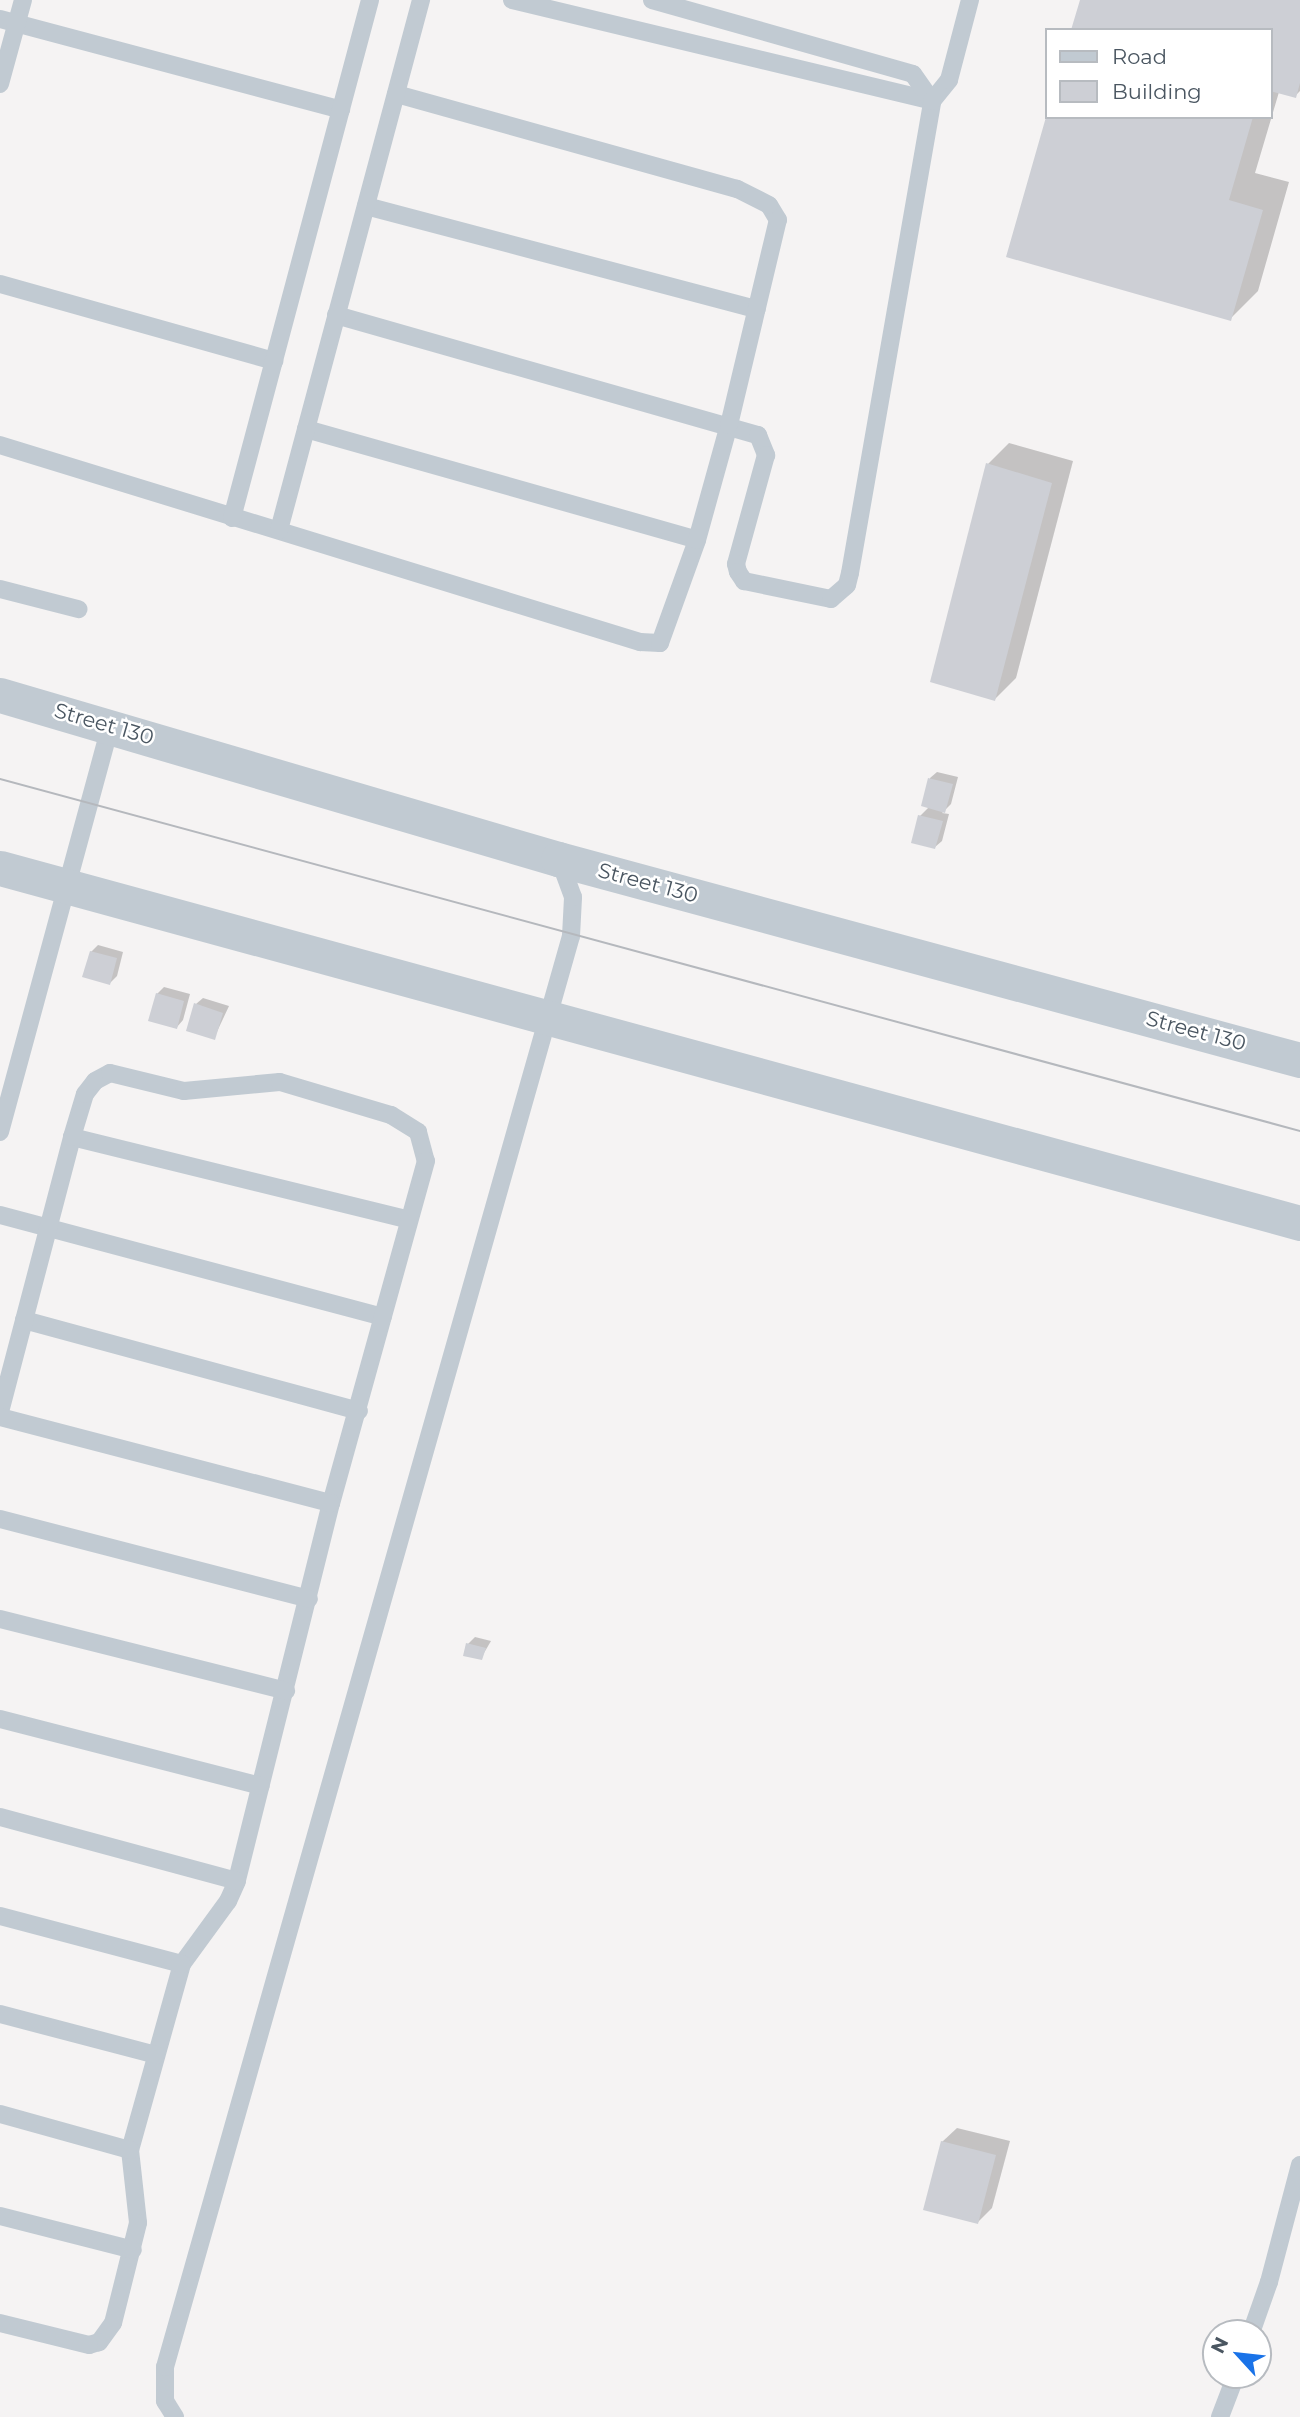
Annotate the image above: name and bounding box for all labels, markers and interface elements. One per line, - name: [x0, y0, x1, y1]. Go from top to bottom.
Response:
- legend: [1044, 28, 1272, 119]
- text: Road: [1112, 44, 1167, 69]
- text: Building: [1112, 79, 1202, 104]
- street label: Street 130: [51, 698, 157, 750]
- street label: Street 130: [595, 858, 701, 908]
- street label: Street 130: [1143, 1006, 1249, 1056]
- north arrow: [1202, 2319, 1272, 2389]
- text: N: [1206, 2333, 1233, 2357]

